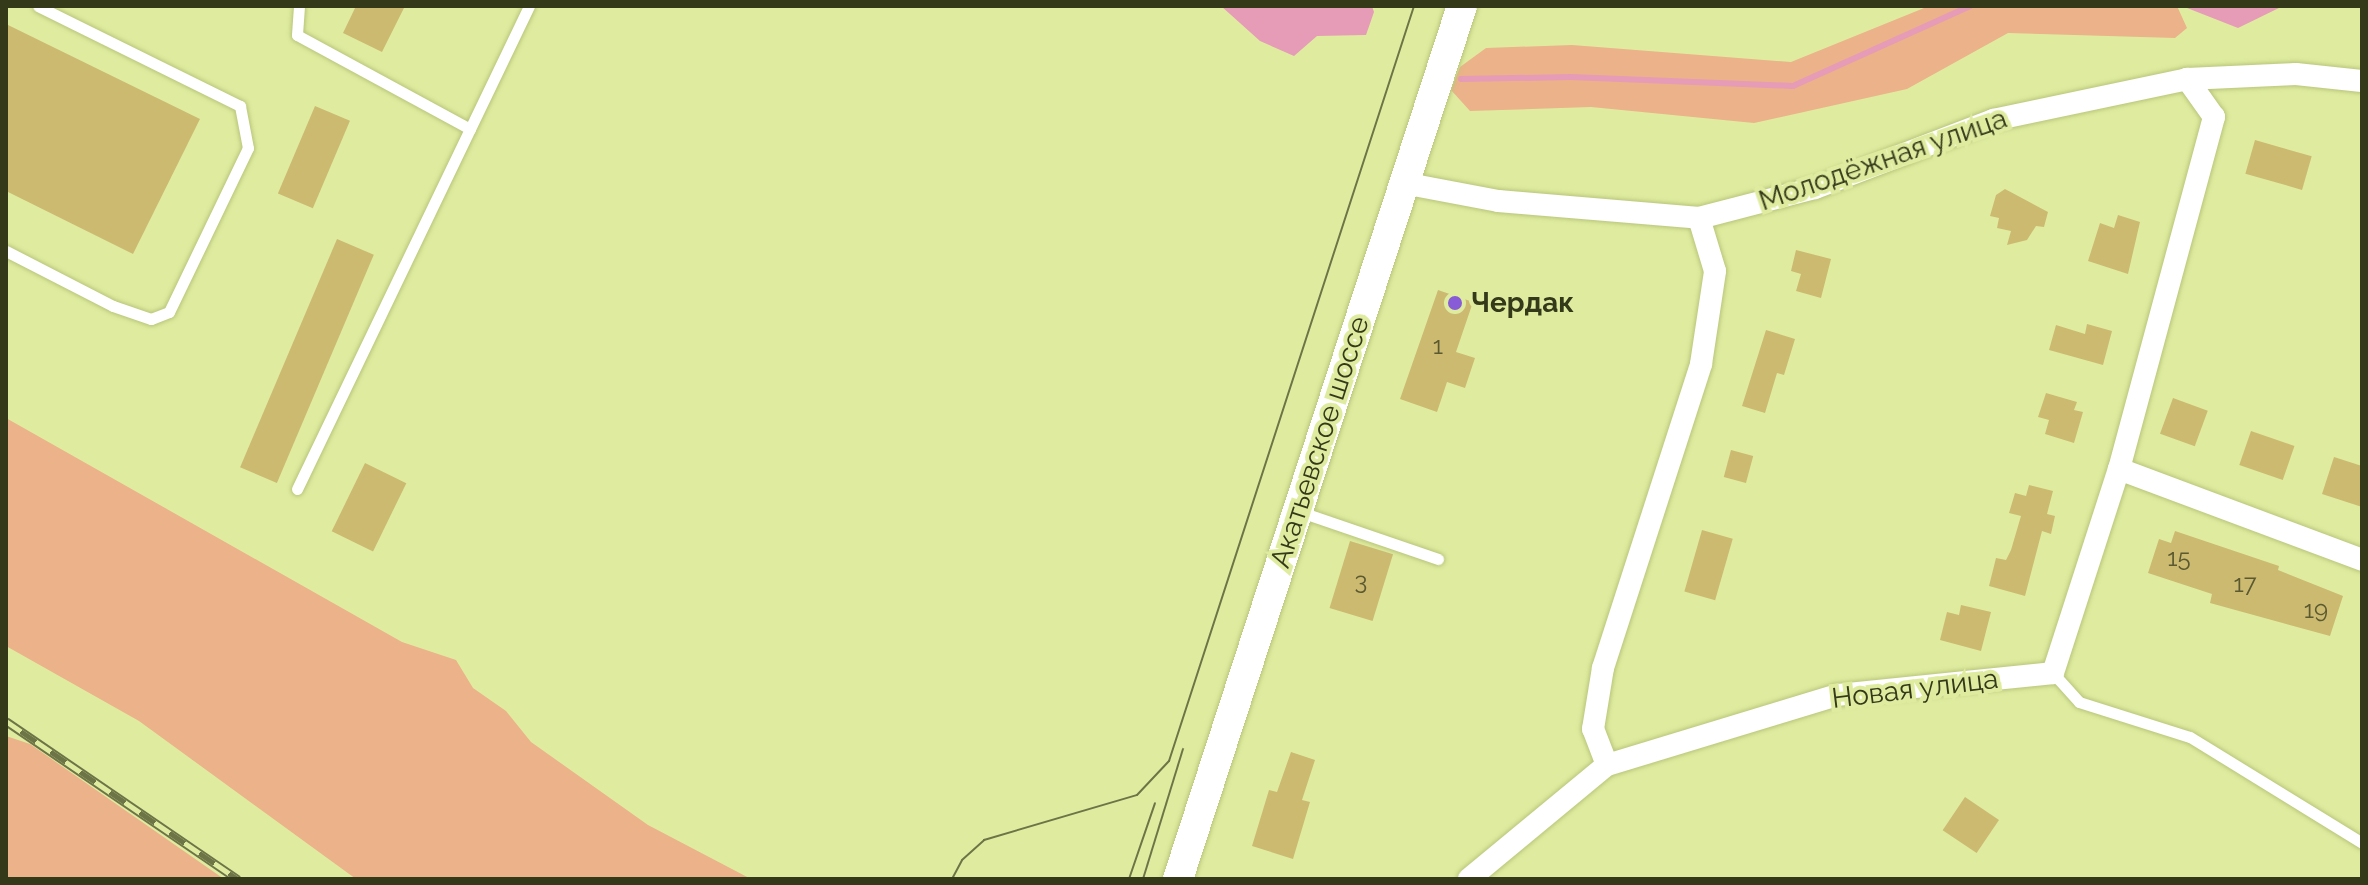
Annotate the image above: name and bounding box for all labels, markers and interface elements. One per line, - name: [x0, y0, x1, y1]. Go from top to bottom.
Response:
- street label: Молодёжная улица: [1754, 102, 2012, 218]
- place label: Чердак: [1471, 286, 1574, 320]
- marker: Чердак: [1446, 294, 1464, 312]
- street label: Акатьевское шоссе: [1264, 312, 1376, 572]
- house number: 1: [1433, 332, 1443, 360]
- house number: 15: [2167, 544, 2191, 572]
- house number: 3: [1355, 567, 1367, 595]
- house number: 17: [2234, 570, 2256, 598]
- house number: 19: [2304, 596, 2328, 624]
- street label: Новая улица: [1829, 662, 2001, 716]

